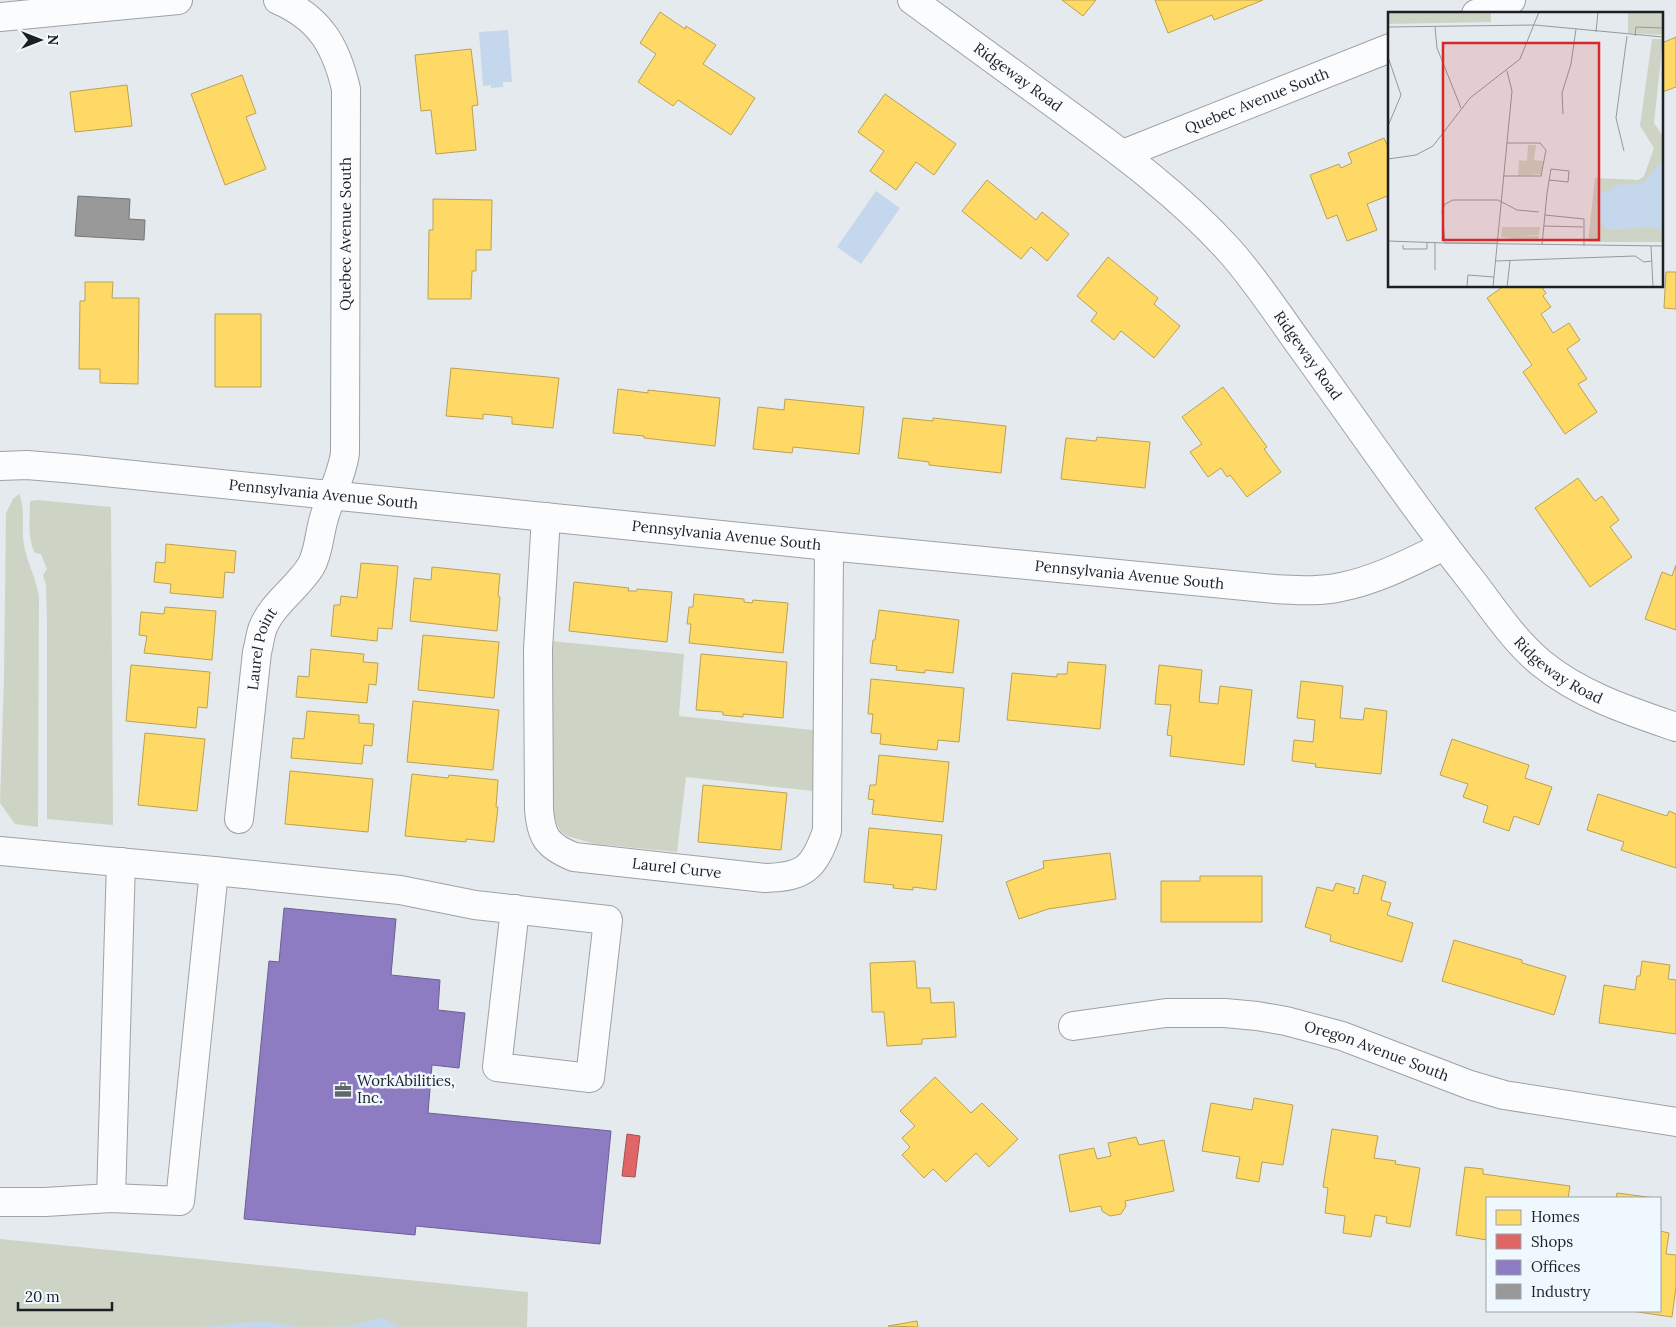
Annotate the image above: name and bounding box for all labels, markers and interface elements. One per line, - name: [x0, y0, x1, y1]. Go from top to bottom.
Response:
- inset map: [1388, 12, 1664, 288]
- north arrow: [15, 15, 65, 65]
- text: N: [44, 35, 62, 46]
- street label: Ridgeway Road: [970, 38, 1066, 116]
- street label: Quebec Avenue South: [1182, 63, 1332, 138]
- street label: Quebec Avenue South: [335, 157, 355, 311]
- street label: Ridgeway Road: [1270, 307, 1346, 404]
- street label: Pennsylvania Avenue South: [228, 475, 419, 513]
- street label: Pennsylvania Avenue South: [631, 516, 822, 554]
- street label: Pennsylvania Avenue South: [1034, 556, 1225, 593]
- street label: Laurel Point: [243, 603, 281, 691]
- street label: Ridgeway Road: [1510, 632, 1606, 708]
- street label: Laurel Curve: [631, 853, 723, 882]
- street label: Oregon Avenue South: [1302, 1016, 1452, 1085]
- place label: WorkAbilities, Inc.: [357, 1071, 455, 1107]
- office icon: WorkAbilities, Inc.: [333, 1080, 353, 1100]
- legend: [1486, 1197, 1661, 1312]
- text: Homes: [1531, 1207, 1580, 1226]
- text: Shops: [1531, 1232, 1573, 1251]
- text: Offices: [1531, 1257, 1581, 1276]
- scale bar: [18, 1280, 111, 1312]
- text: Industry: [1531, 1282, 1590, 1301]
- text: 20 m: [25, 1287, 60, 1306]

